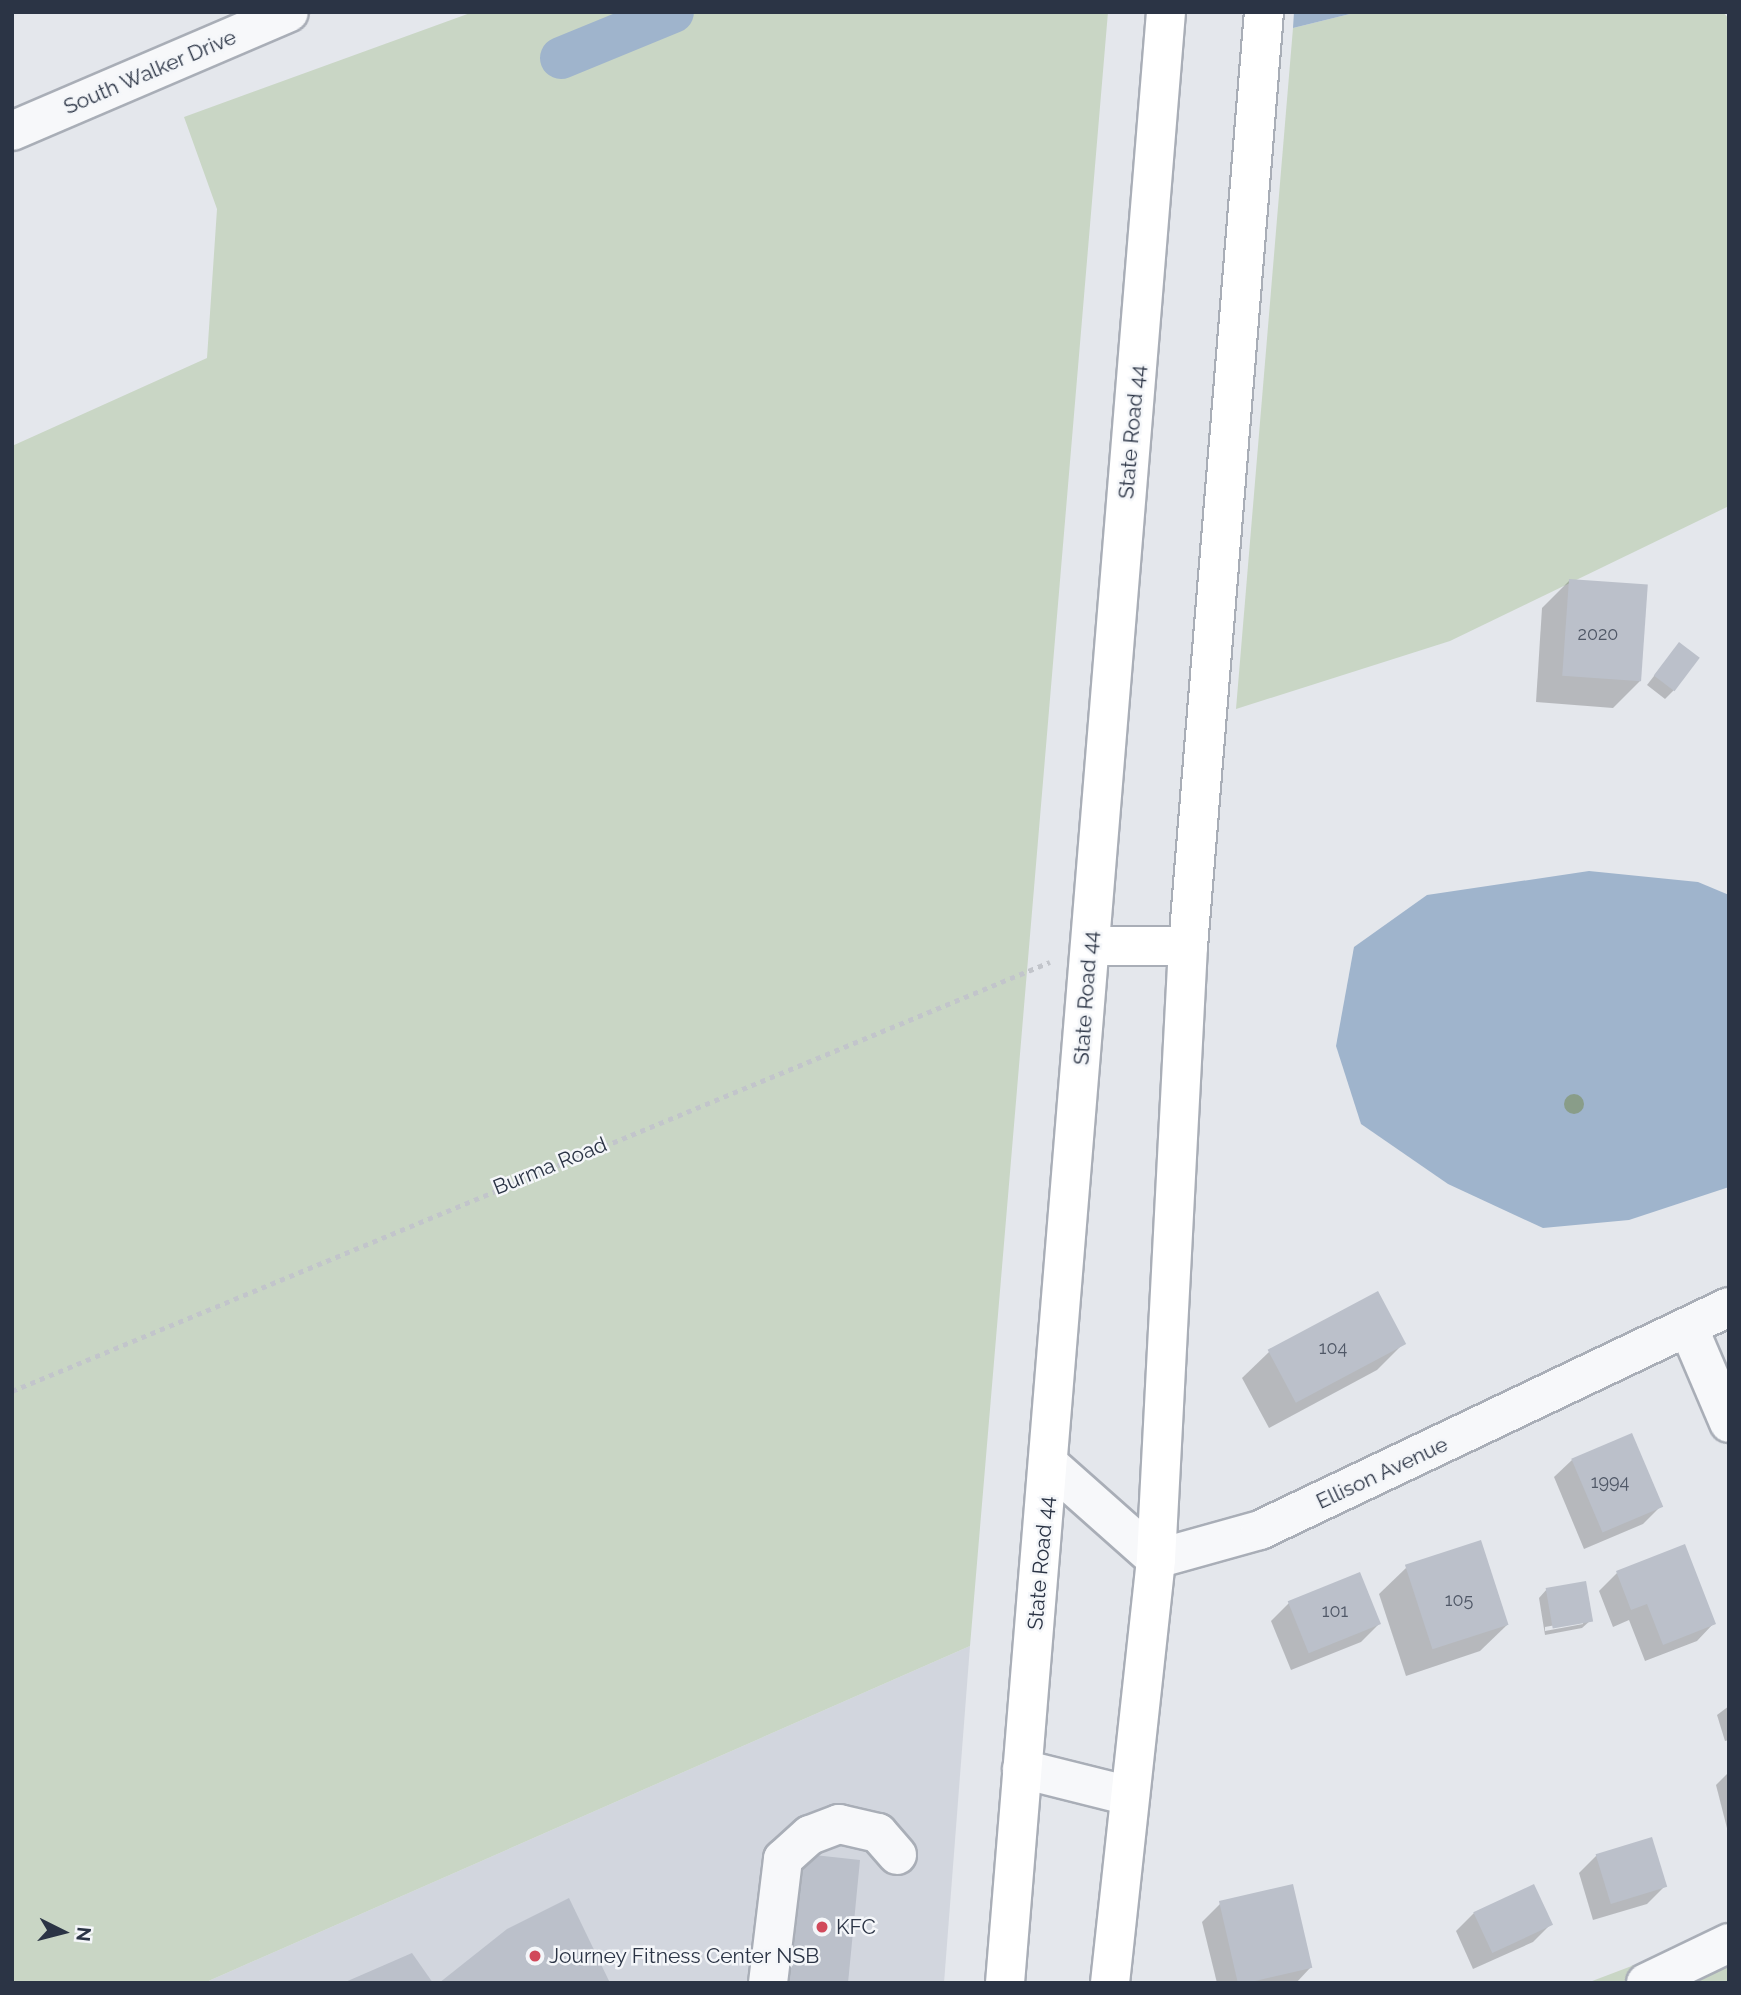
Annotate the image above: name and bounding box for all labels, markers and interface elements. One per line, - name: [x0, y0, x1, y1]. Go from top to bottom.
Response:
- street label: South Walker Drive: [59, 24, 241, 120]
- street label: State Road 44: [1114, 364, 1150, 500]
- house number: 2020: [1578, 623, 1618, 645]
- street label: State Road 44: [1069, 930, 1103, 1066]
- street label: Burma Road: [490, 1132, 610, 1200]
- house number: 104: [1319, 1337, 1347, 1359]
- street label: Ellison Avenue: [1312, 1431, 1452, 1515]
- house number: 1994: [1591, 1471, 1629, 1493]
- street label: State Road 44: [1023, 1495, 1059, 1631]
- house number: 105: [1445, 1589, 1473, 1611]
- house number: 101: [1322, 1600, 1348, 1622]
- north arrow: [28, 1897, 98, 1967]
- place label: KFC: [836, 1914, 876, 1940]
- marker: KFC: [814, 1919, 830, 1935]
- text: N: [72, 1926, 96, 1943]
- place label: Journey Fitness Center NSB: [549, 1943, 820, 1969]
- marker: Journey Fitness Center NSB: [527, 1948, 543, 1964]

